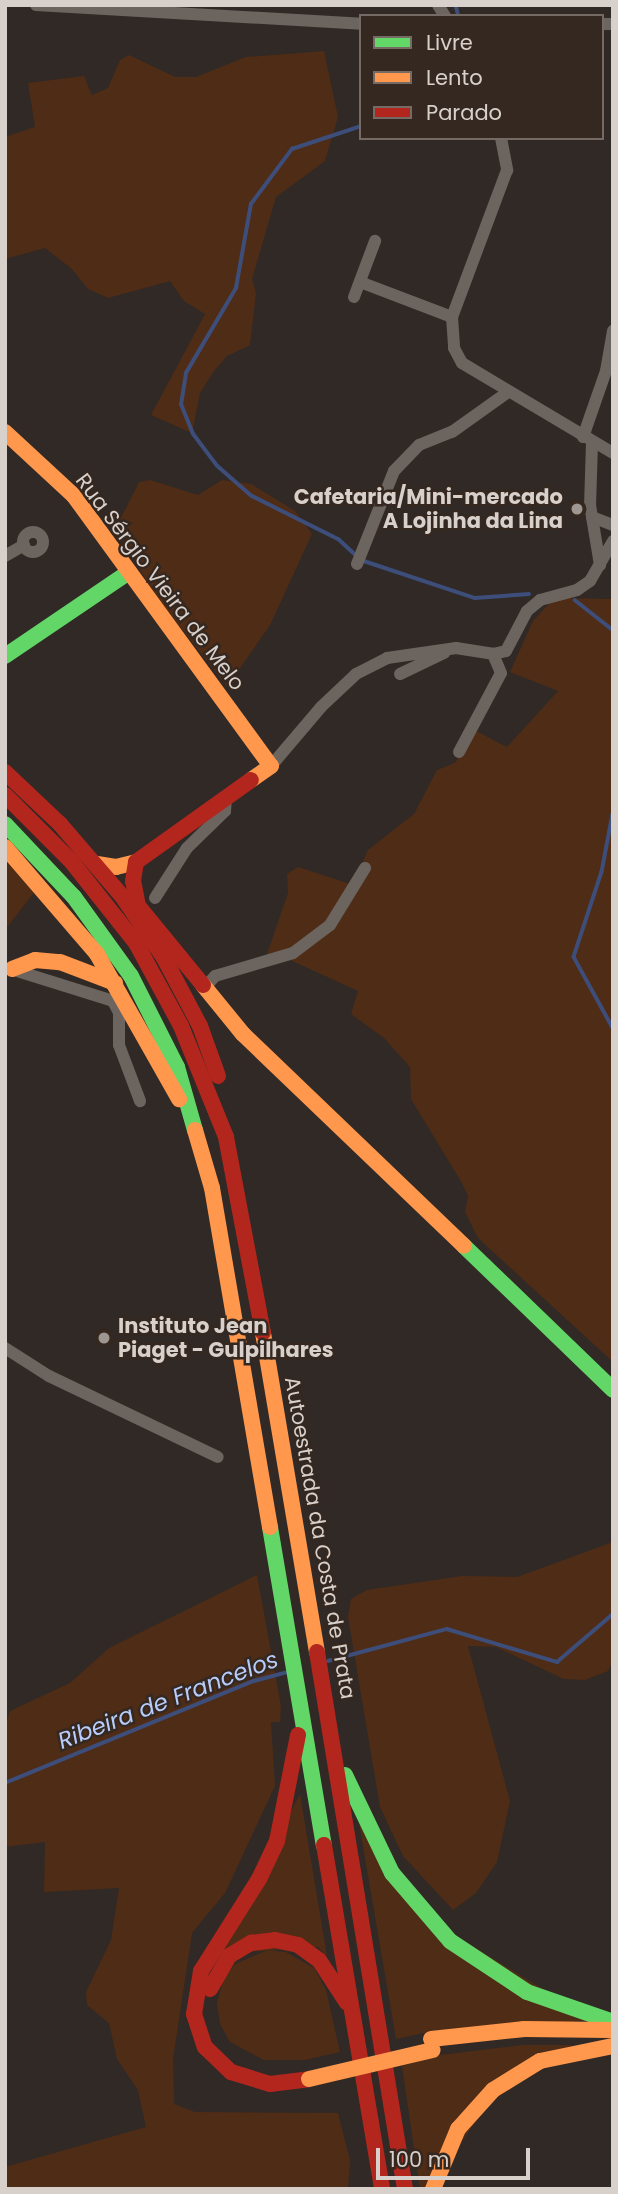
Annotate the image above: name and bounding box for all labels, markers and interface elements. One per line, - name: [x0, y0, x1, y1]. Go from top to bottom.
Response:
- legend: [359, 14, 604, 140]
- text: Livre: [426, 28, 473, 57]
- text: Lento: [426, 63, 483, 92]
- text: Parado: [426, 98, 502, 127]
- street label: Rua Sérgio Vieira de Melo: [70, 468, 250, 696]
- place label: Cafetaria/Mini-mercado A Lojinha da Lina: [294, 484, 563, 534]
- marker: Cafetaria/Mini-mercado A Lojinha da Lina: [569, 501, 585, 517]
- place label: Instituto Jean Piaget - Gulpilhares: [118, 1313, 333, 1363]
- marker: Instituto Jean Piaget - Gulpilhares: [96, 1330, 112, 1346]
- street label: Autoestrada da Costa de Prata: [279, 1375, 361, 1701]
- water label: Ribeira de Francelos: [54, 1645, 282, 1755]
- scale bar: [380, 2134, 534, 2178]
- text: 100 m: [389, 2145, 449, 2174]

